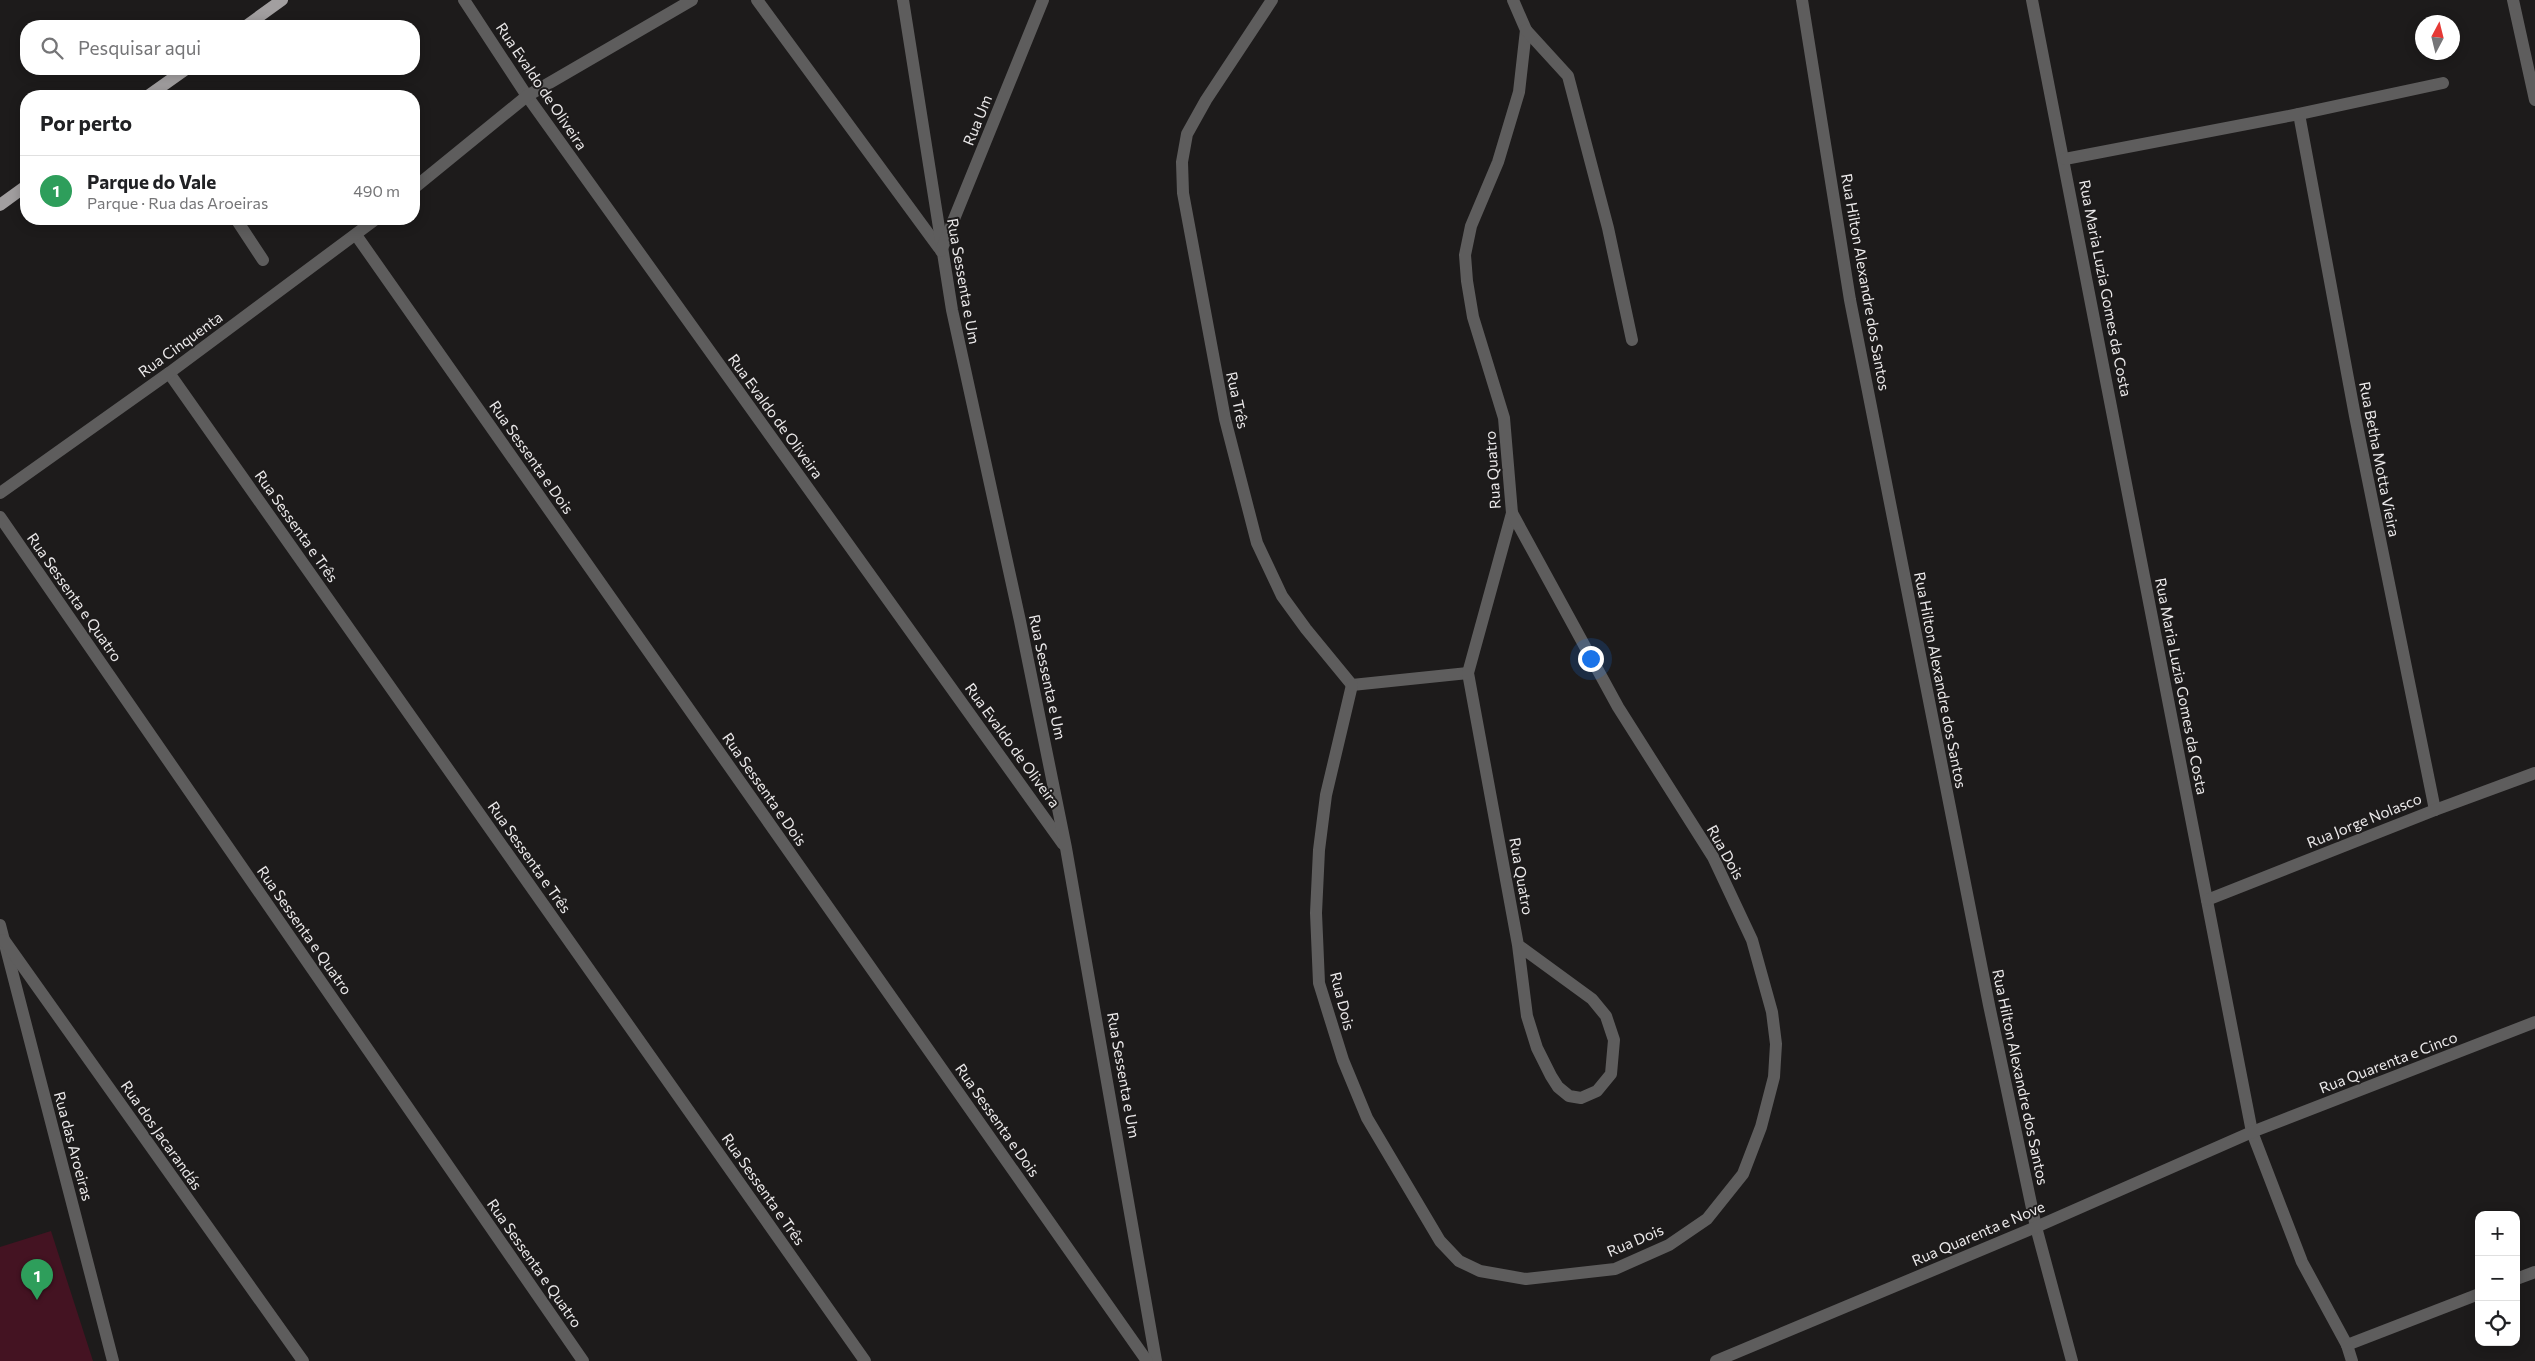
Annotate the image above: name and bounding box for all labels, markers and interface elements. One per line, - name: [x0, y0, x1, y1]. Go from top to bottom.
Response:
- north arrow: [2415, 15, 2460, 60]
- street label: Rua Evaldo de Oliveira: [493, 19, 591, 153]
- search box: [20, 20, 420, 75]
- icon: search: [38, 34, 66, 62]
- text: Pesquisar aqui: [78, 36, 201, 59]
- street label: Rua Um: [959, 92, 995, 148]
- text: Por perto: [40, 110, 132, 135]
- text: Parque do Vale: [87, 170, 216, 193]
- street label: Rua Hilton Alexandre dos Santos: [1838, 172, 1894, 392]
- street label: Rua Maria Luzia Gomes da Costa: [2076, 178, 2136, 398]
- text: 1: [52, 181, 60, 200]
- text: 490 m: [353, 181, 400, 200]
- text: Parque · Rua das Aroeiras: [87, 193, 268, 212]
- street label: Rua Sessenta e Um: [944, 217, 984, 345]
- street label: Rua Cinquenta: [134, 307, 226, 381]
- street label: Rua Evaldo de Oliveira: [725, 350, 827, 482]
- street label: Rua Três: [1223, 370, 1253, 430]
- street label: Rua Betha Motta Vieira: [2356, 380, 2404, 538]
- street label: Rua Sessenta e Dois: [486, 397, 578, 517]
- street label: Rua Quatro: [1480, 430, 1504, 510]
- street label: Rua Sessenta e Três: [252, 467, 342, 586]
- street label: Rua Sessenta e Quatro: [24, 529, 126, 665]
- street label: Rua Hilton Alexandre dos Santos: [1911, 570, 1971, 790]
- street label: Rua Maria Luzia Gomes da Costa: [2152, 576, 2212, 796]
- street label: Rua Sessenta e Um: [1026, 613, 1070, 741]
- your location: [1578, 646, 1604, 672]
- street label: Rua Evaldo de Oliveira: [962, 679, 1064, 811]
- street label: Rua Sessenta e Dois: [719, 729, 811, 849]
- street label: Rua Jorge Nolasco: [2304, 789, 2424, 851]
- street label: Rua Sessenta e Três: [485, 798, 575, 917]
- street label: Rua Dois: [1704, 822, 1748, 883]
- street label: Rua Quatro: [1506, 836, 1538, 916]
- street label: Rua Sessenta e Quatro: [254, 862, 356, 998]
- street label: Rua Hilton Alexandre dos Santos: [1989, 967, 2053, 1187]
- street label: Rua Dois: [1327, 970, 1359, 1032]
- street label: Rua Sessenta e Um: [1104, 1011, 1144, 1139]
- street label: Rua Quarenta e Cinco: [2316, 1027, 2460, 1097]
- street label: Rua Sessenta e Dois: [952, 1060, 1044, 1180]
- street label: Rua dos Jacarandás: [118, 1077, 207, 1193]
- street label: Rua das Aroeiras: [51, 1089, 97, 1203]
- street label: Rua Sessenta e Três: [719, 1130, 809, 1249]
- street label: Rua Sessenta e Quatro: [484, 1195, 586, 1331]
- street label: Rua Quarenta e Nove: [1909, 1197, 2047, 1269]
- map controls: [2475, 1211, 2520, 1346]
- button: +: [2475, 1211, 2520, 1256]
- street label: Rua Dois: [1604, 1220, 1666, 1260]
- button: −: [2475, 1256, 2520, 1301]
- pin: 1: [21, 1259, 53, 1300]
- button: locate: [2475, 1301, 2520, 1346]

